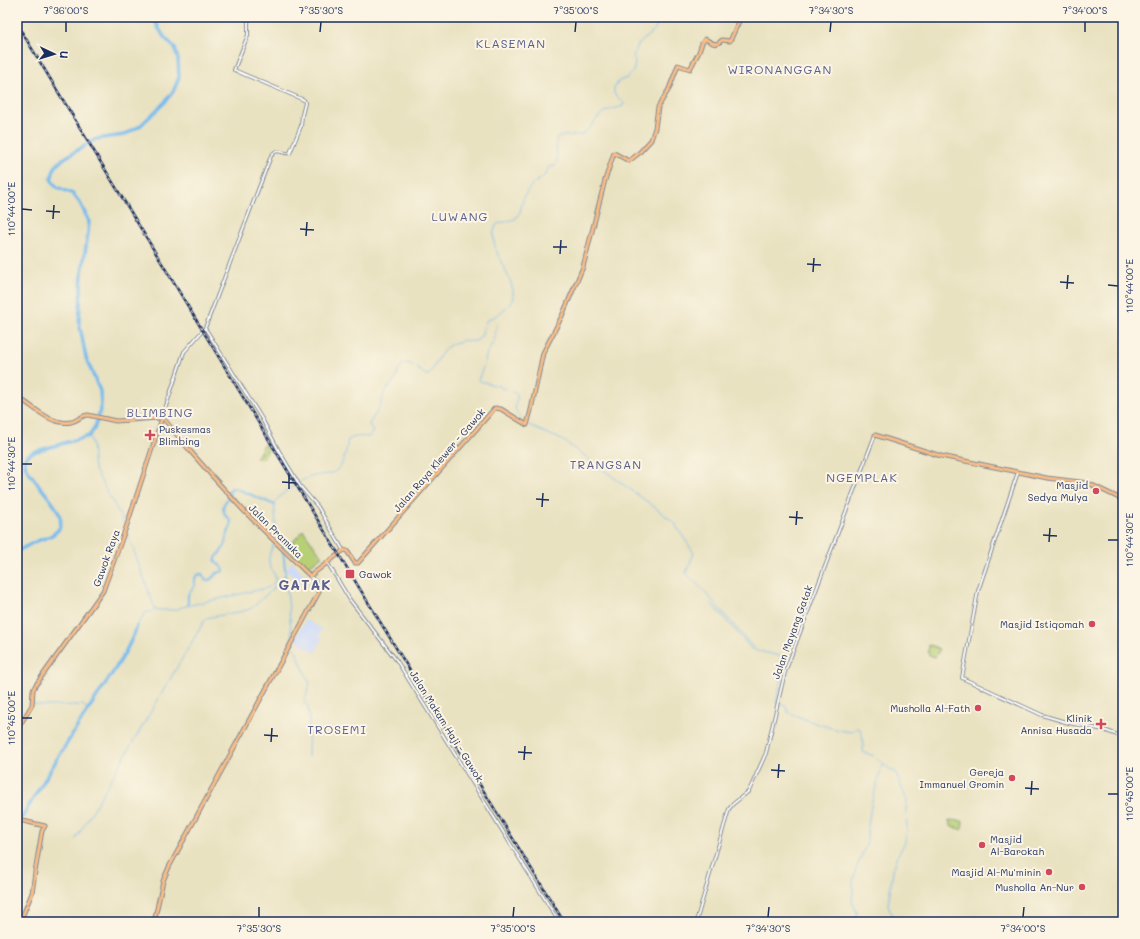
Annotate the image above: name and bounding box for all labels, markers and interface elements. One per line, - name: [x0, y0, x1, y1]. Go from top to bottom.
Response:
- text: 7°36'00"S: [43, 3, 89, 17]
- text: 7°35'30"S: [299, 3, 344, 17]
- text: 7°35'00"S: [554, 3, 599, 17]
- text: 7°34'30"S: [809, 3, 854, 17]
- text: 7°34'00"S: [1063, 3, 1108, 17]
- north arrow: [34, 34, 74, 74]
- district label: KLASEMAN: [476, 35, 546, 51]
- text: U: [57, 50, 72, 59]
- district label: WIRONANGGAN: [728, 61, 832, 77]
- text: 110°44'00"E: [4, 181, 18, 236]
- district label: LUWANG: [432, 208, 488, 224]
- text: 110°44'00"E: [1122, 258, 1136, 313]
- district label: BLIMBING: [126, 404, 194, 420]
- street label: Jalan Raya Klewer - Gawok: [390, 405, 488, 515]
- place label: Puskesmas Blimbing: [159, 422, 211, 448]
- marker: Puskesmas Blimbing: [144, 429, 156, 441]
- text: 110°44'30"E: [4, 437, 18, 491]
- district label: TRANGSAN: [570, 456, 642, 472]
- district label: NGEMPLAK: [826, 469, 898, 485]
- place label: Masjid Sedya Mulya: [1028, 478, 1088, 504]
- marker: Masjid Sedya Mulya: [1091, 486, 1101, 496]
- street label: Jalan Pramuka: [246, 501, 306, 561]
- text: 110°44'30"E: [1122, 513, 1136, 567]
- street label: Gawok Raya: [89, 527, 123, 589]
- place label: Gawok: [359, 567, 392, 581]
- marker: Gawok: [344, 568, 356, 580]
- district label: GATAK: [279, 575, 331, 594]
- street label: Jalan Mayang Gatak: [768, 583, 816, 681]
- place label: Masjid Istiqomah: [1000, 617, 1084, 631]
- marker: Masjid Istiqomah: [1087, 619, 1097, 629]
- street label: Jalan Makam Haji - Gawok: [407, 668, 487, 784]
- text: 110°45'00"E: [4, 691, 18, 745]
- place label: Musholla Al-Fath: [890, 701, 970, 715]
- marker: Musholla Al-Fath: [973, 703, 983, 713]
- place label: Klinik Annisa Husada: [1020, 711, 1092, 737]
- marker: Klinik Annisa Husada: [1095, 718, 1107, 730]
- district label: TROSEMI: [307, 721, 367, 737]
- place label: Gereja Immanuel Gromin: [920, 765, 1004, 791]
- text: 110°45'00"E: [1122, 767, 1136, 821]
- marker: Gereja Immanuel Gromin: [1007, 773, 1017, 783]
- place label: Masjid Al-Barokah: [990, 832, 1045, 858]
- marker: Masjid Al-Barokah: [977, 840, 987, 850]
- place label: Masjid Al-Mu'minin: [952, 865, 1041, 879]
- marker: Masjid Al-Mu'minin: [1044, 867, 1054, 877]
- place label: Musholla An-Nur: [995, 880, 1074, 894]
- marker: Musholla An-Nur: [1077, 882, 1087, 892]
- text: 7°35'30"S: [237, 921, 282, 935]
- text: 7°35'00"S: [491, 921, 536, 935]
- text: 7°34'30"S: [746, 921, 791, 935]
- text: 7°34'00"S: [1001, 921, 1046, 935]

